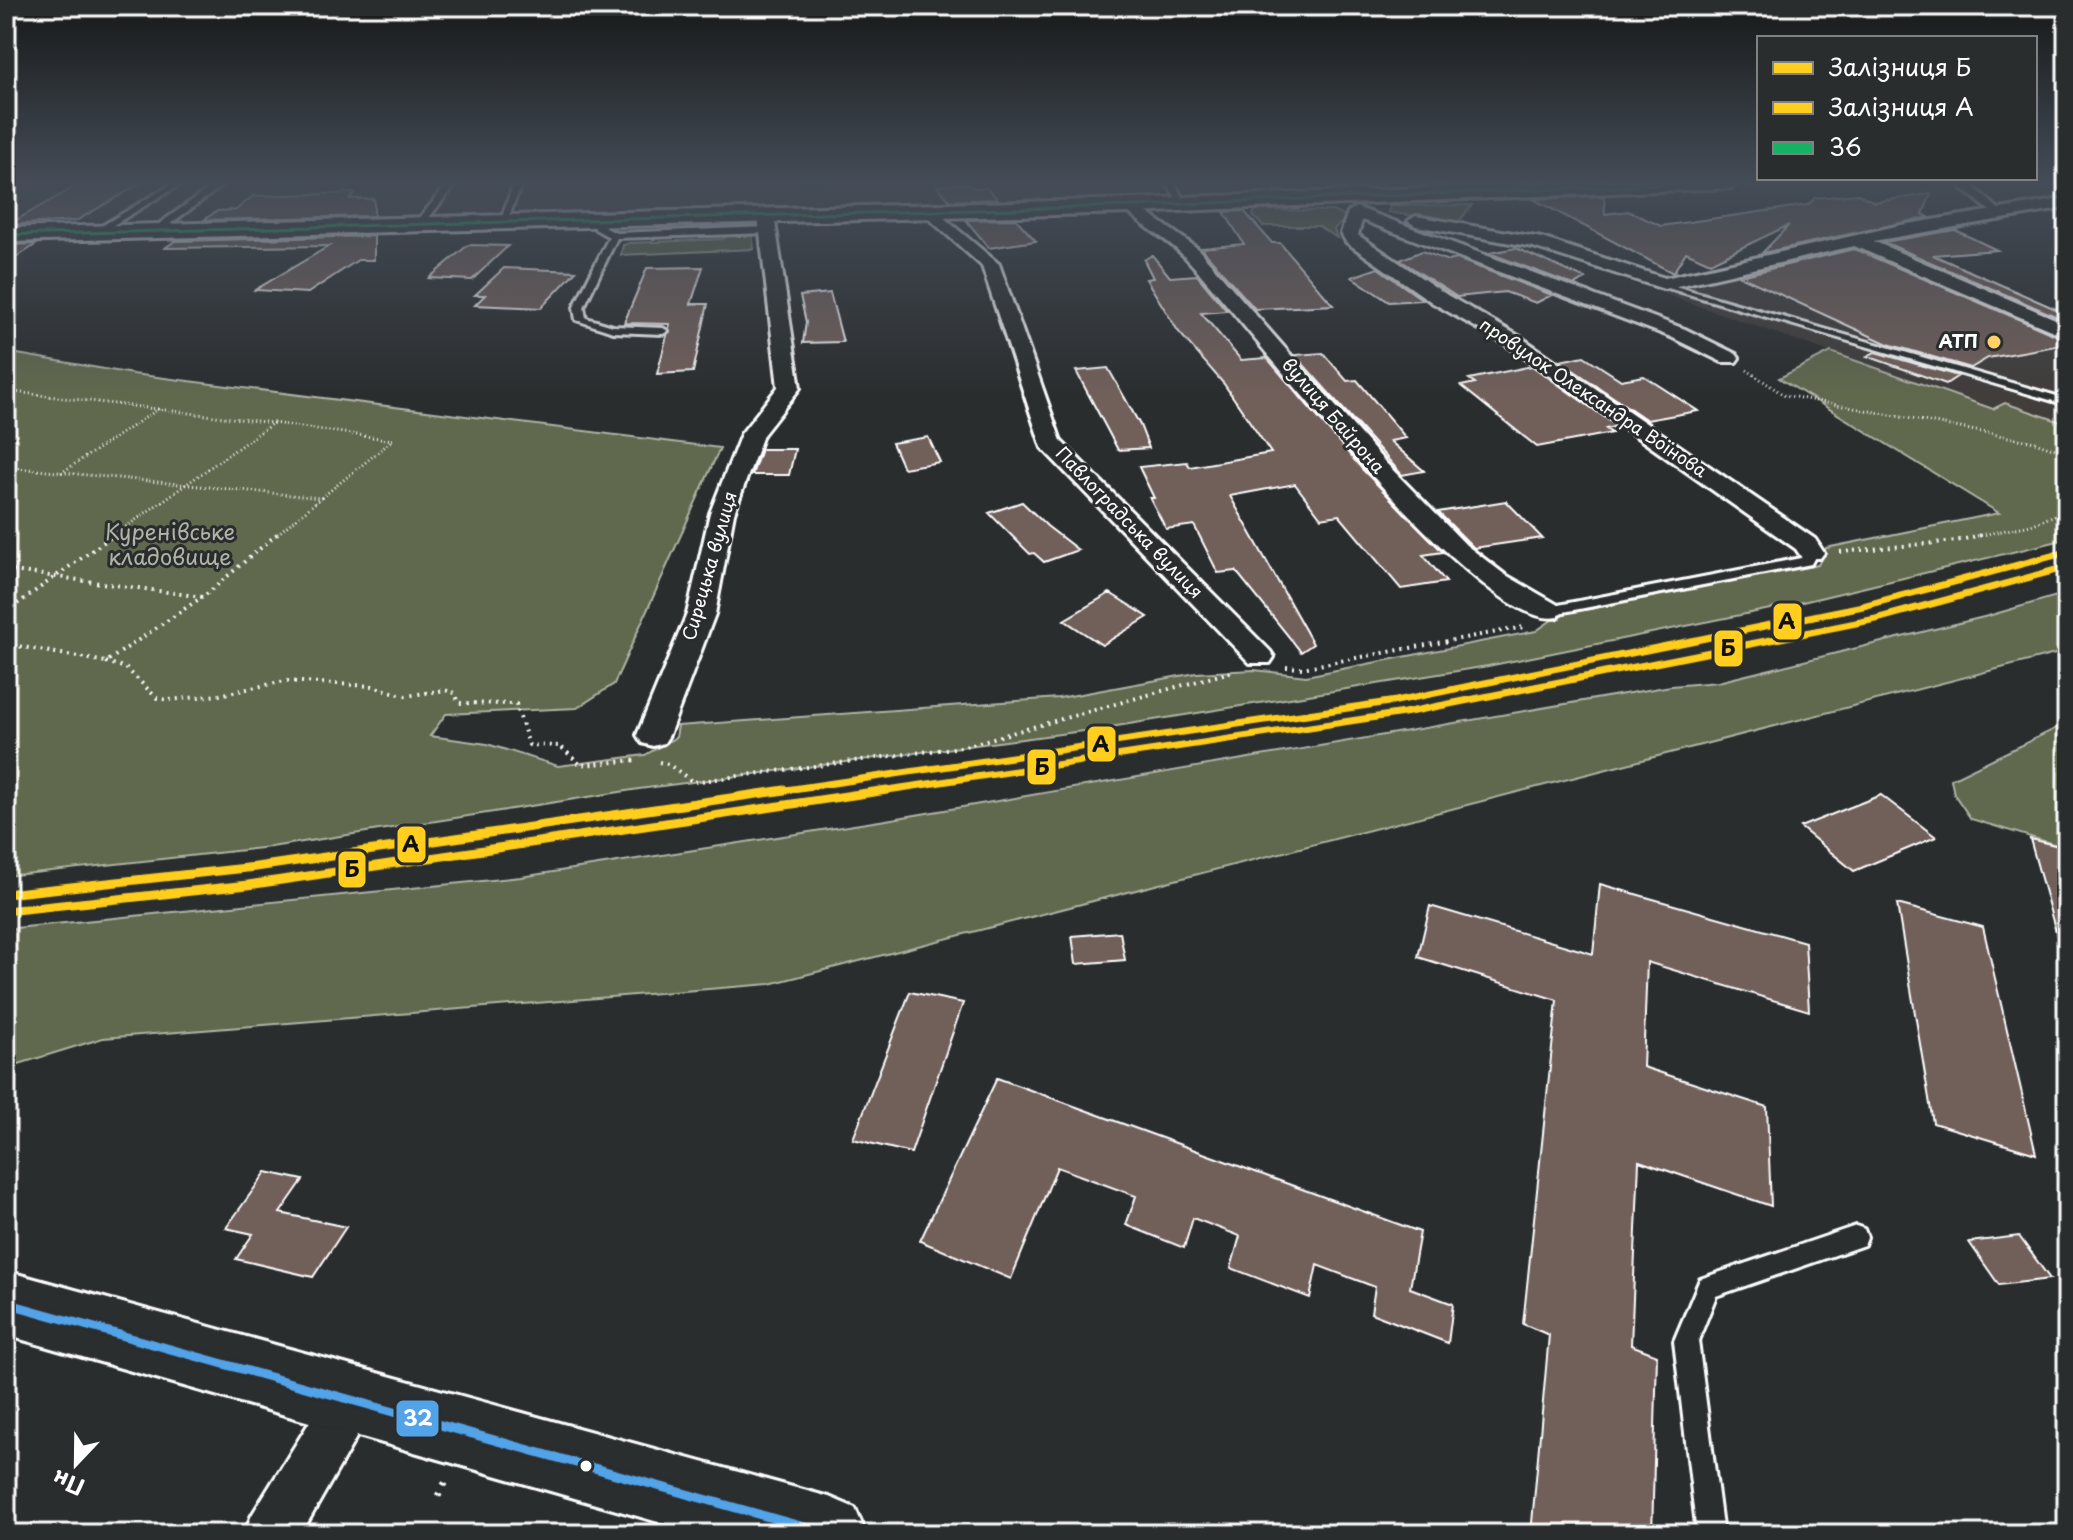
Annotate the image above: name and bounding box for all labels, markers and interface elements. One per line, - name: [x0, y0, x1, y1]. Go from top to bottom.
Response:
- legend: [1757, 36, 2037, 180]
- text: Залізниця Б: [1828, 48, 1971, 84]
- text: Залізниця A: [1828, 88, 1974, 124]
- text: 36: [1829, 128, 1862, 164]
- street label: провулок Олександра Воїнова: [1475, 310, 1714, 484]
- place label: АТП: [1939, 327, 1978, 354]
- marker: АТП: [1985, 333, 2003, 351]
- street label: вулиця Байрона: [1276, 351, 1393, 479]
- street label: Павлоградська вулиця: [1050, 440, 1210, 604]
- street label: Сирецька вулиця: [674, 488, 743, 643]
- park label: Куренівське кладовище: [105, 514, 235, 572]
- line badge: A: [1772, 602, 1803, 641]
- text: A: [1778, 603, 1796, 636]
- line badge: Б: [1713, 629, 1744, 668]
- text: Б: [1720, 630, 1736, 663]
- line badge: A: [1086, 725, 1117, 763]
- text: A: [1092, 726, 1110, 759]
- line badge: Б: [1026, 748, 1057, 786]
- text: Б: [1034, 749, 1050, 782]
- line badge: A: [396, 825, 427, 864]
- text: A: [402, 826, 420, 859]
- line badge: Б: [337, 850, 367, 889]
- text: Б: [344, 851, 360, 884]
- line badge: 32: [395, 1399, 440, 1438]
- text: 32: [403, 1400, 433, 1433]
- north arrow: [36, 1424, 116, 1504]
- unlabelled marker: [578, 1458, 594, 1474]
- text: Пн: [47, 1463, 89, 1505]

